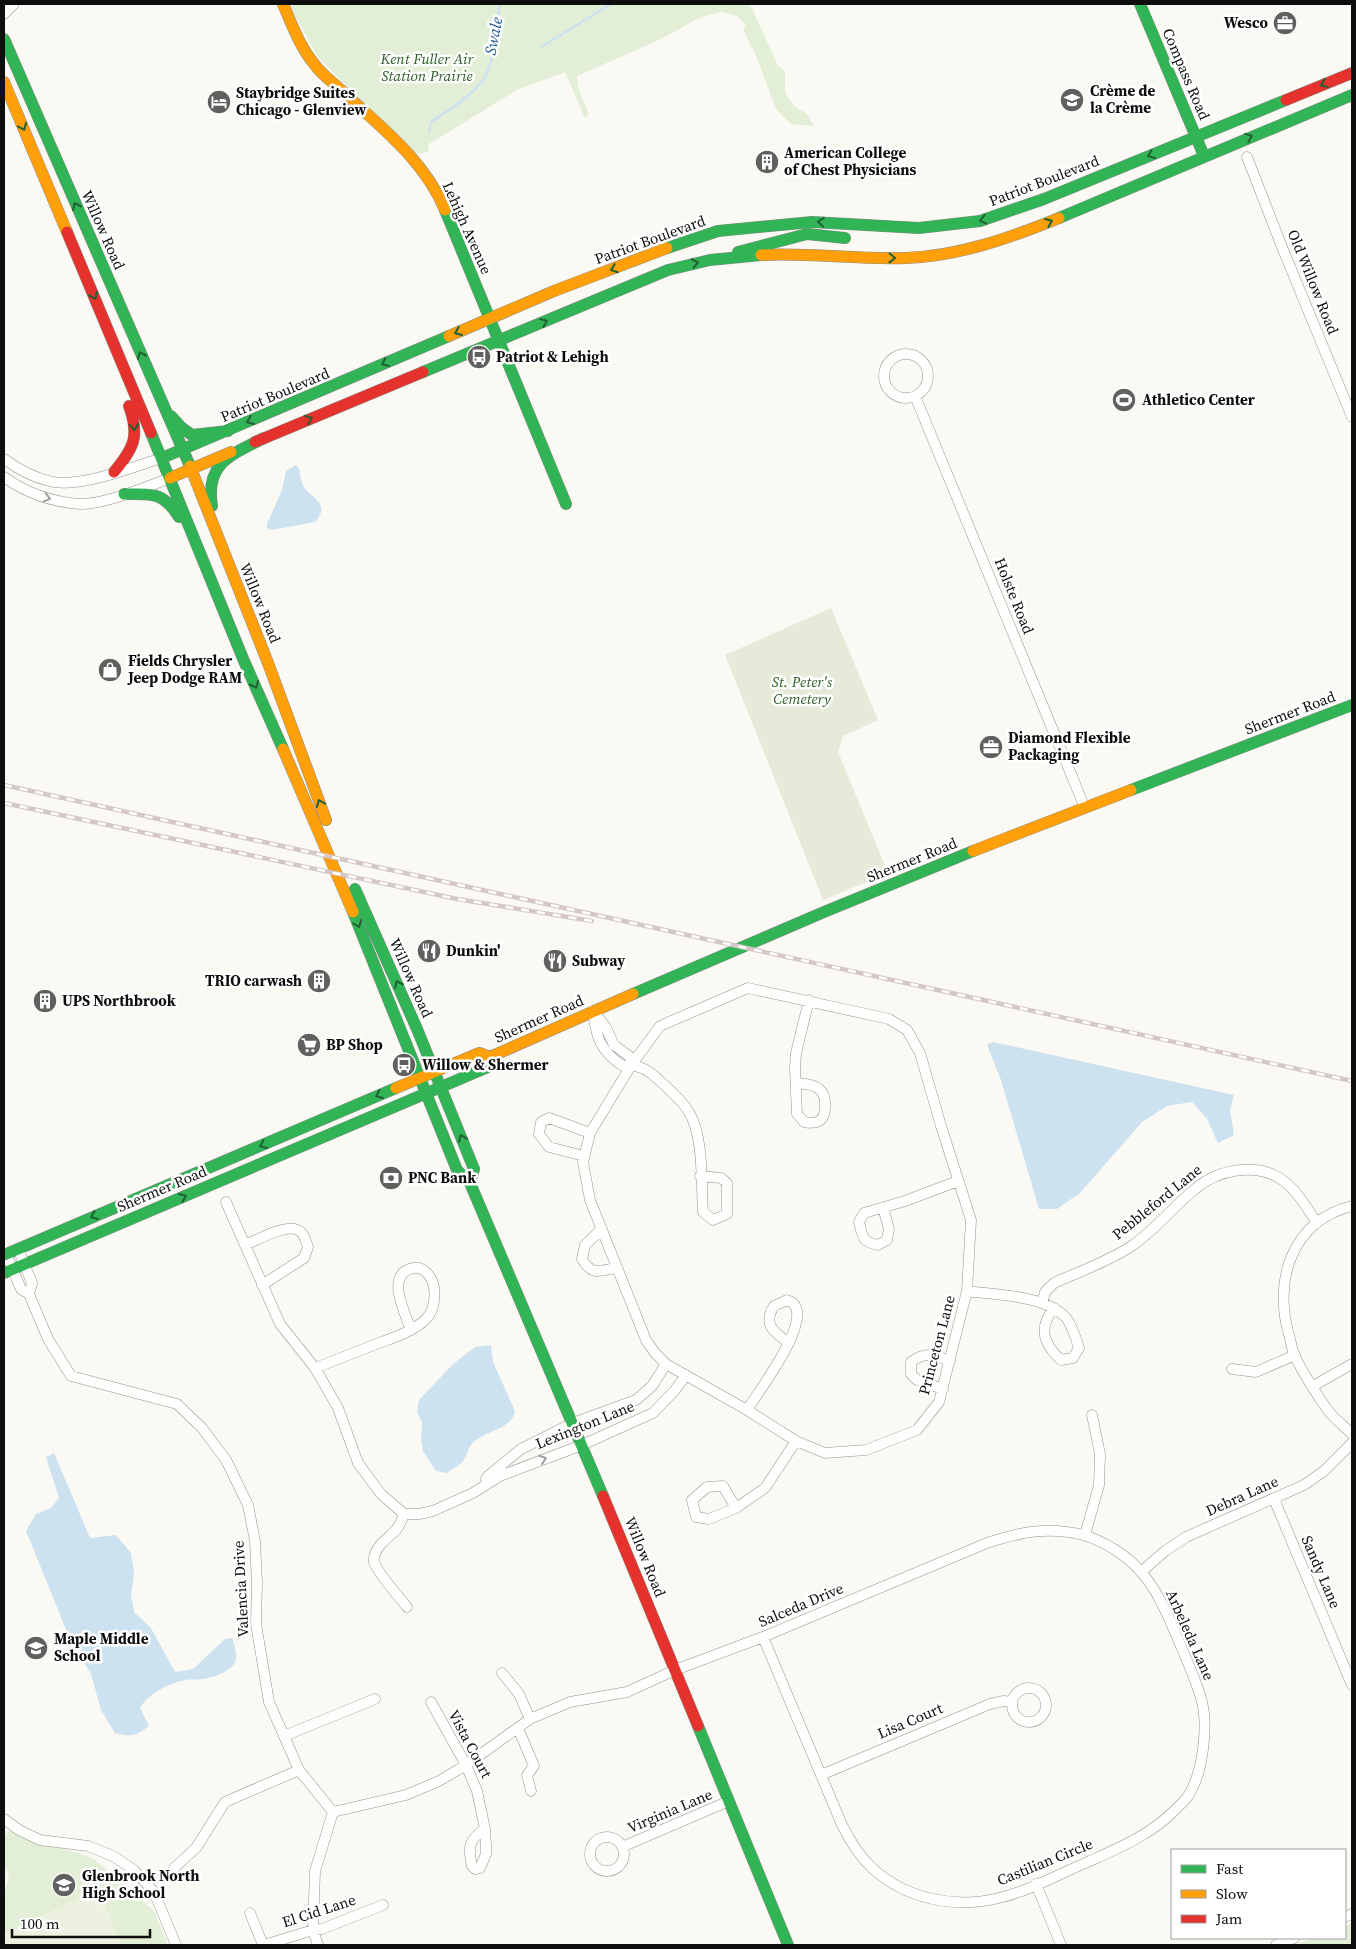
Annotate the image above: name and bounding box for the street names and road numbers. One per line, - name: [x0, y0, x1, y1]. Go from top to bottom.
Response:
- street label: Compass Road: [1158, 25, 1215, 123]
- street label: Patriot Boulevard: [986, 150, 1102, 211]
- street label: Lehigh Avenue: [438, 178, 497, 278]
- street label: Willow Road: [77, 187, 130, 273]
- street label: Patriot Boulevard: [592, 210, 709, 269]
- street label: Old Willow Road: [1283, 226, 1344, 338]
- street label: Patriot Boulevard: [217, 362, 333, 427]
- street label: Holste Road: [990, 555, 1039, 638]
- street label: Willow Road: [235, 560, 286, 646]
- street label: Shermer Road: [1241, 685, 1339, 739]
- street label: Shermer Road: [864, 832, 960, 887]
- street label: Willow Road: [385, 935, 438, 1021]
- street label: Shermer Road: [491, 989, 587, 1048]
- street label: Pebbleford Lane: [1107, 1159, 1206, 1244]
- street label: Shermer Road: [114, 1160, 210, 1217]
- street label: Princeton Lane: [913, 1292, 960, 1397]
- street label: Lexington Lane: [532, 1395, 638, 1454]
- street label: Debra Lane: [1202, 1470, 1282, 1521]
- street label: Willow Road: [620, 1514, 671, 1600]
- street label: Sandy Lane: [1297, 1532, 1346, 1612]
- street label: Valencia Drive: [227, 1540, 254, 1638]
- street label: Salceda Drive: [755, 1577, 847, 1632]
- street label: Arbeleda Lane: [1161, 1586, 1220, 1684]
- street label: Lisa Court: [874, 1697, 946, 1744]
- street label: Vista Court: [444, 1706, 497, 1782]
- street label: Virginia Lane: [624, 1783, 716, 1838]
- street label: Castilian Circle: [994, 1833, 1096, 1890]
- street label: El Cid Lane: [279, 1889, 359, 1932]

